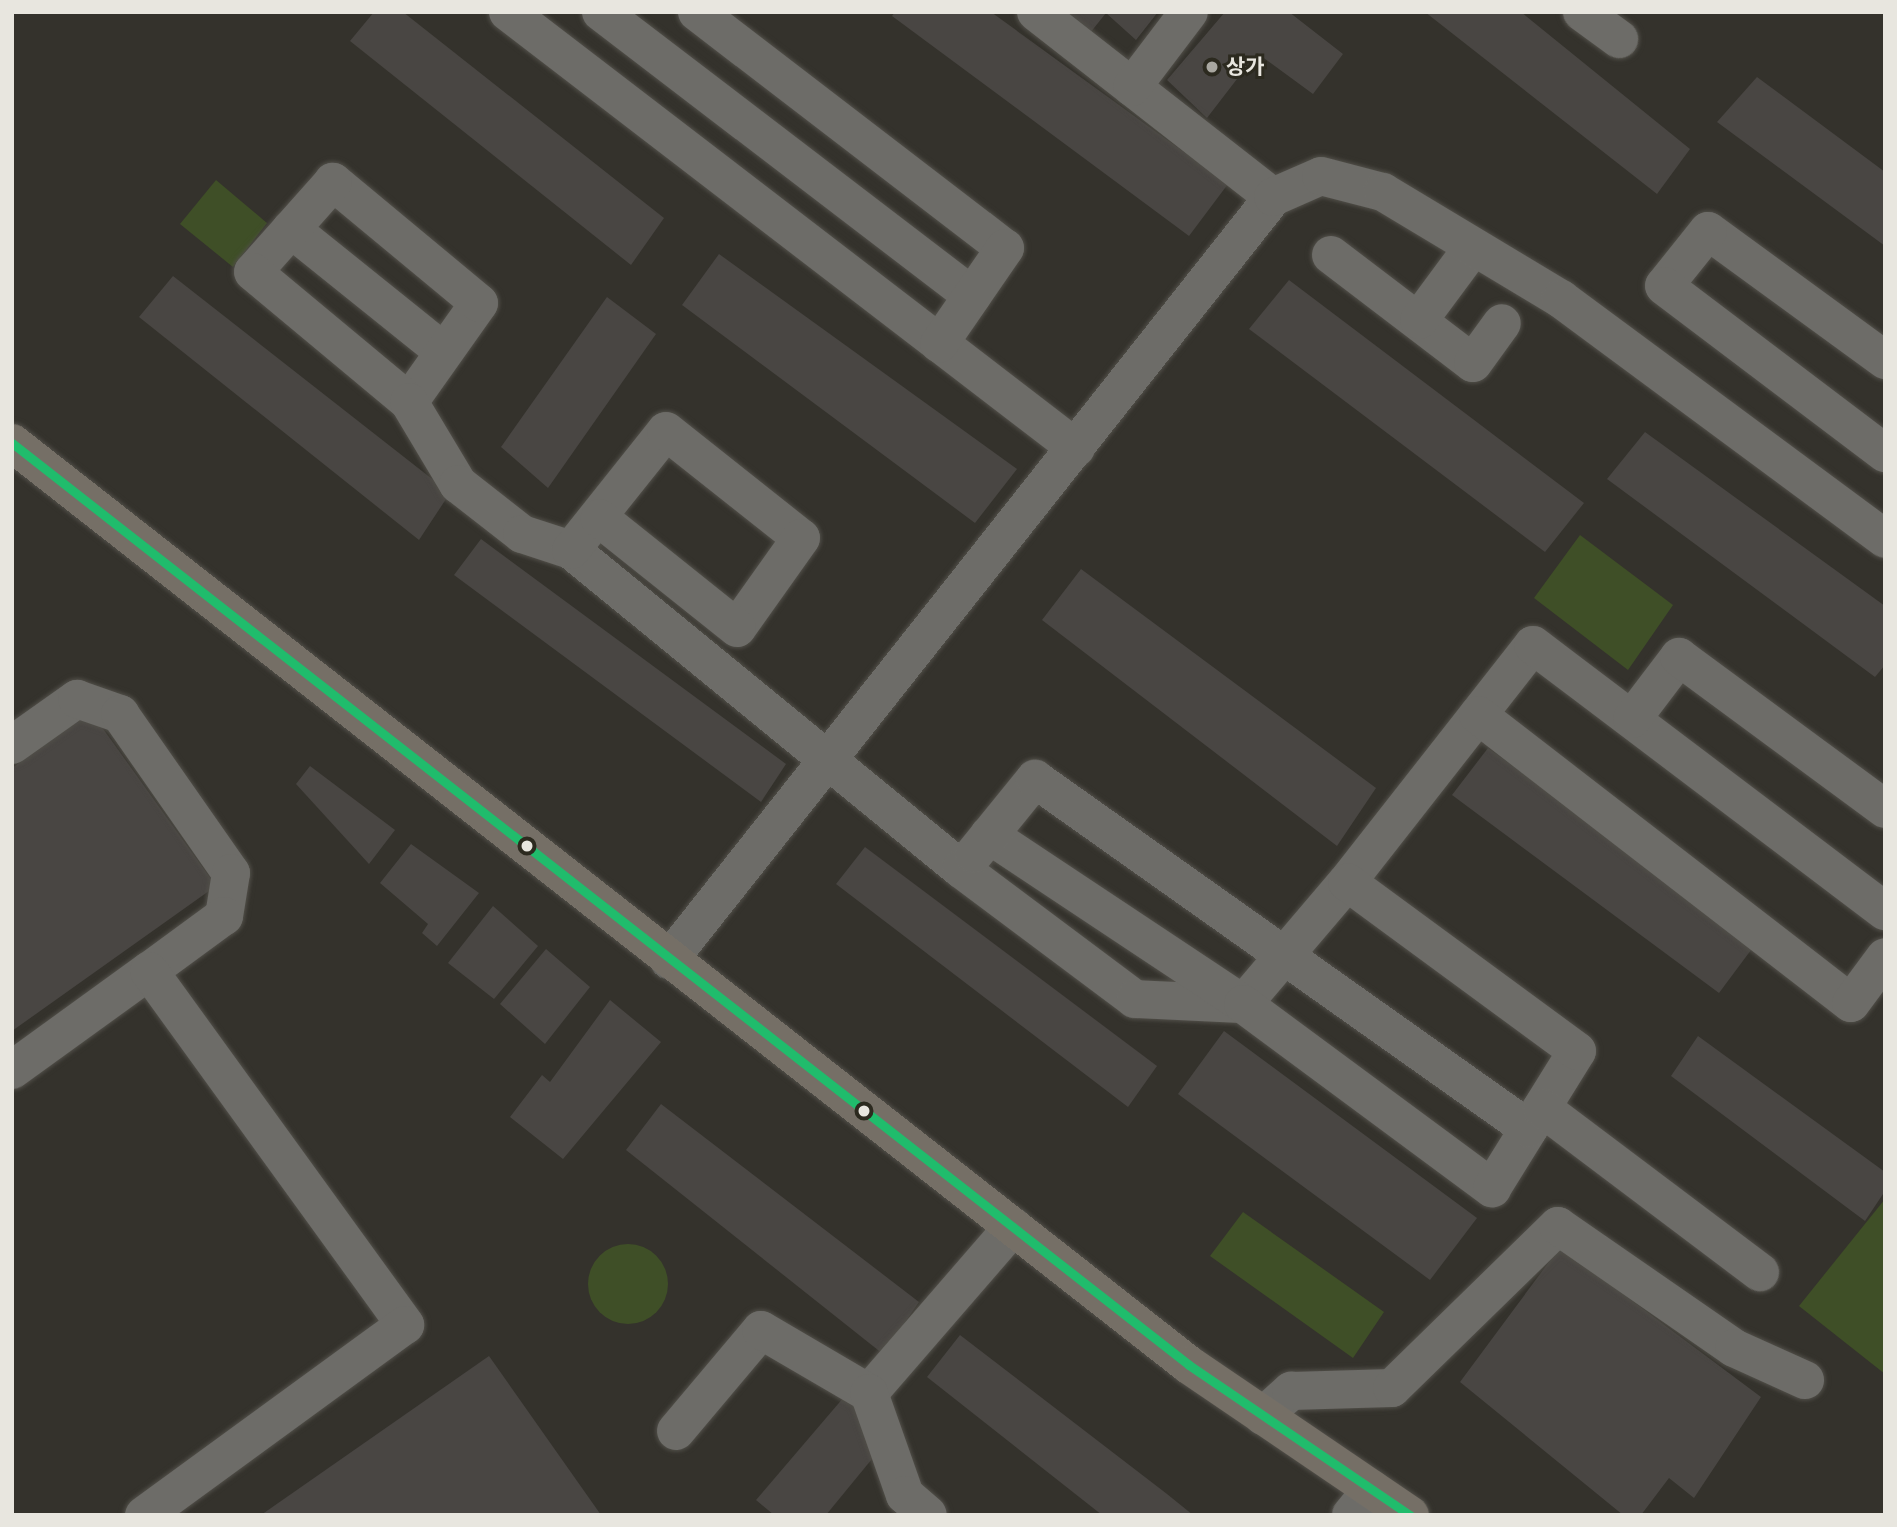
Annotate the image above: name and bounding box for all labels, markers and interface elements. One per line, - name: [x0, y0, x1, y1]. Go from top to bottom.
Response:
- place label: 상가: [1226, 54, 1265, 80]
- marker: 상가: [1204, 59, 1220, 75]
- unlabelled marker: [520, 839, 534, 853]
- unlabelled marker: [857, 1104, 871, 1118]

